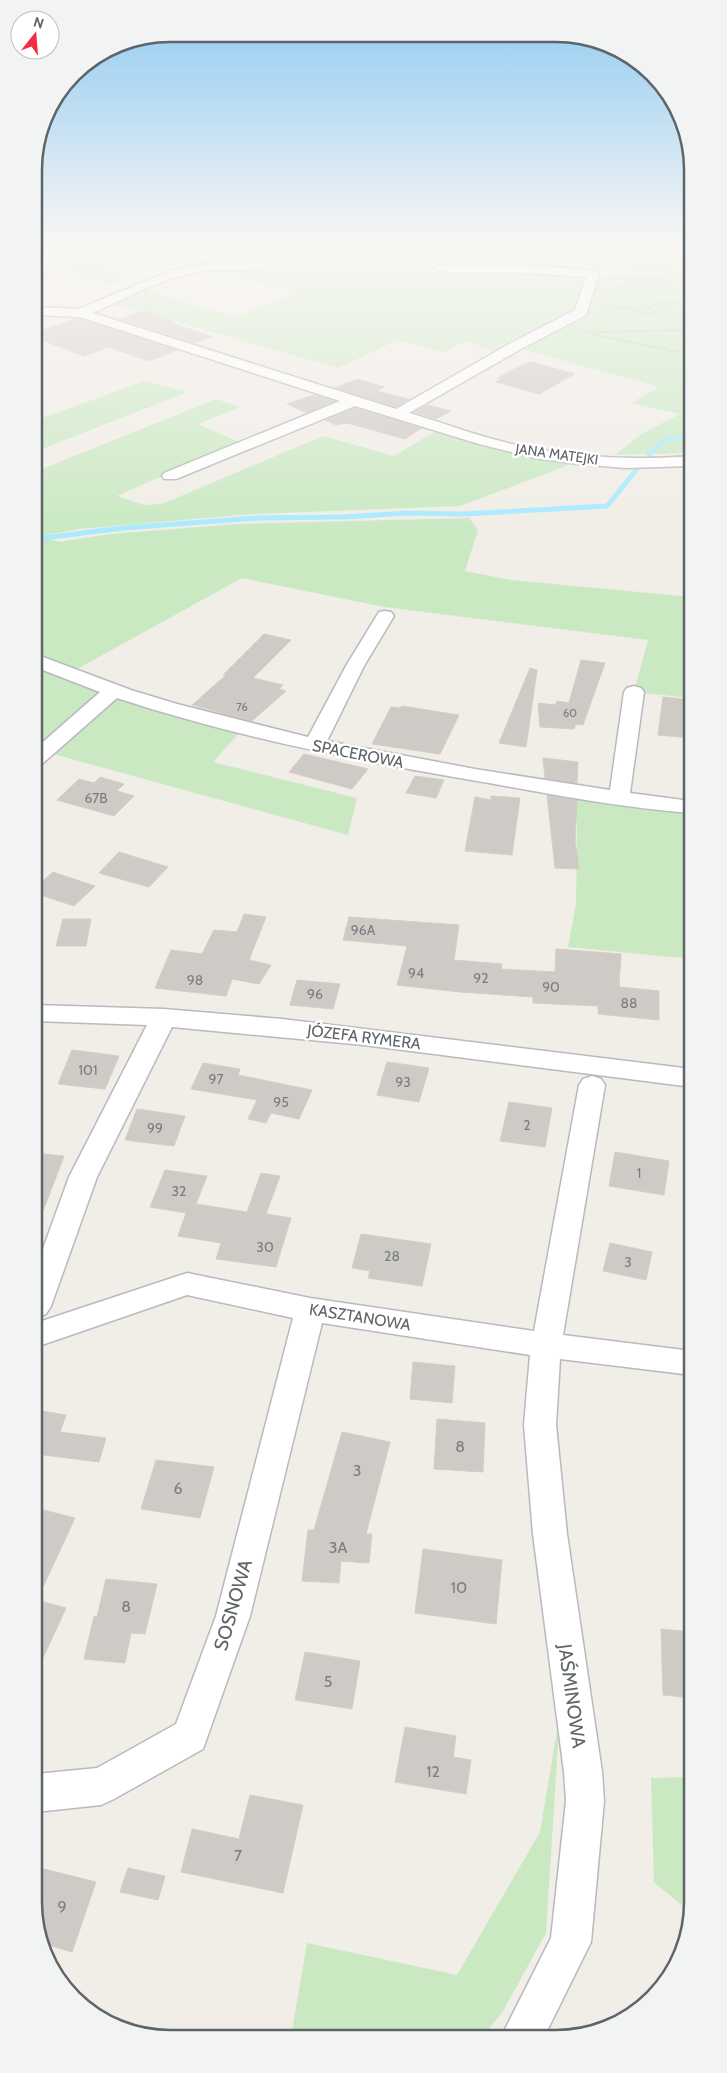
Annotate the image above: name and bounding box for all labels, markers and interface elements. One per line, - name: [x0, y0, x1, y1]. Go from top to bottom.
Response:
- north arrow: [10, 10, 60, 60]
- text: N: [31, 13, 46, 33]
- street label: JANA MATEJKI: [513, 439, 600, 469]
- house number: 76: [236, 700, 248, 714]
- house number: 60: [563, 706, 577, 720]
- street label: SPACEROWA: [311, 736, 405, 772]
- house number: 67B: [84, 789, 108, 807]
- house number: 96A: [351, 921, 376, 939]
- house number: 94: [408, 964, 424, 982]
- house number: 92: [473, 969, 489, 987]
- house number: 98: [187, 971, 203, 989]
- house number: 90: [542, 978, 560, 996]
- house number: 96: [307, 985, 323, 1003]
- house number: 88: [621, 994, 637, 1012]
- street label: JÓZEFA RYMERA: [305, 1020, 422, 1053]
- house number: 101: [79, 1061, 97, 1079]
- house number: 97: [209, 1070, 224, 1088]
- house number: 93: [395, 1073, 411, 1091]
- house number: 95: [273, 1093, 289, 1111]
- house number: 2: [523, 1116, 531, 1134]
- house number: 99: [147, 1119, 163, 1137]
- house number: 1: [637, 1164, 641, 1182]
- house number: 32: [172, 1182, 186, 1200]
- house number: 30: [256, 1238, 274, 1256]
- house number: 28: [384, 1247, 400, 1265]
- house number: 3: [624, 1253, 632, 1271]
- street label: KASZTANOWA: [308, 1300, 412, 1334]
- house number: 8: [455, 1437, 465, 1456]
- house number: 3: [353, 1461, 361, 1480]
- house number: 6: [173, 1479, 183, 1498]
- house number: 3A: [329, 1538, 347, 1557]
- street label: SOSNOWA: [209, 1557, 257, 1653]
- house number: 10: [451, 1578, 467, 1597]
- house number: 8: [121, 1597, 131, 1616]
- street label: JAŚMINOWA: [553, 1641, 592, 1750]
- house number: 5: [324, 1672, 332, 1691]
- house number: 12: [426, 1762, 440, 1781]
- house number: 7: [234, 1846, 242, 1865]
- house number: 9: [57, 1897, 67, 1916]

